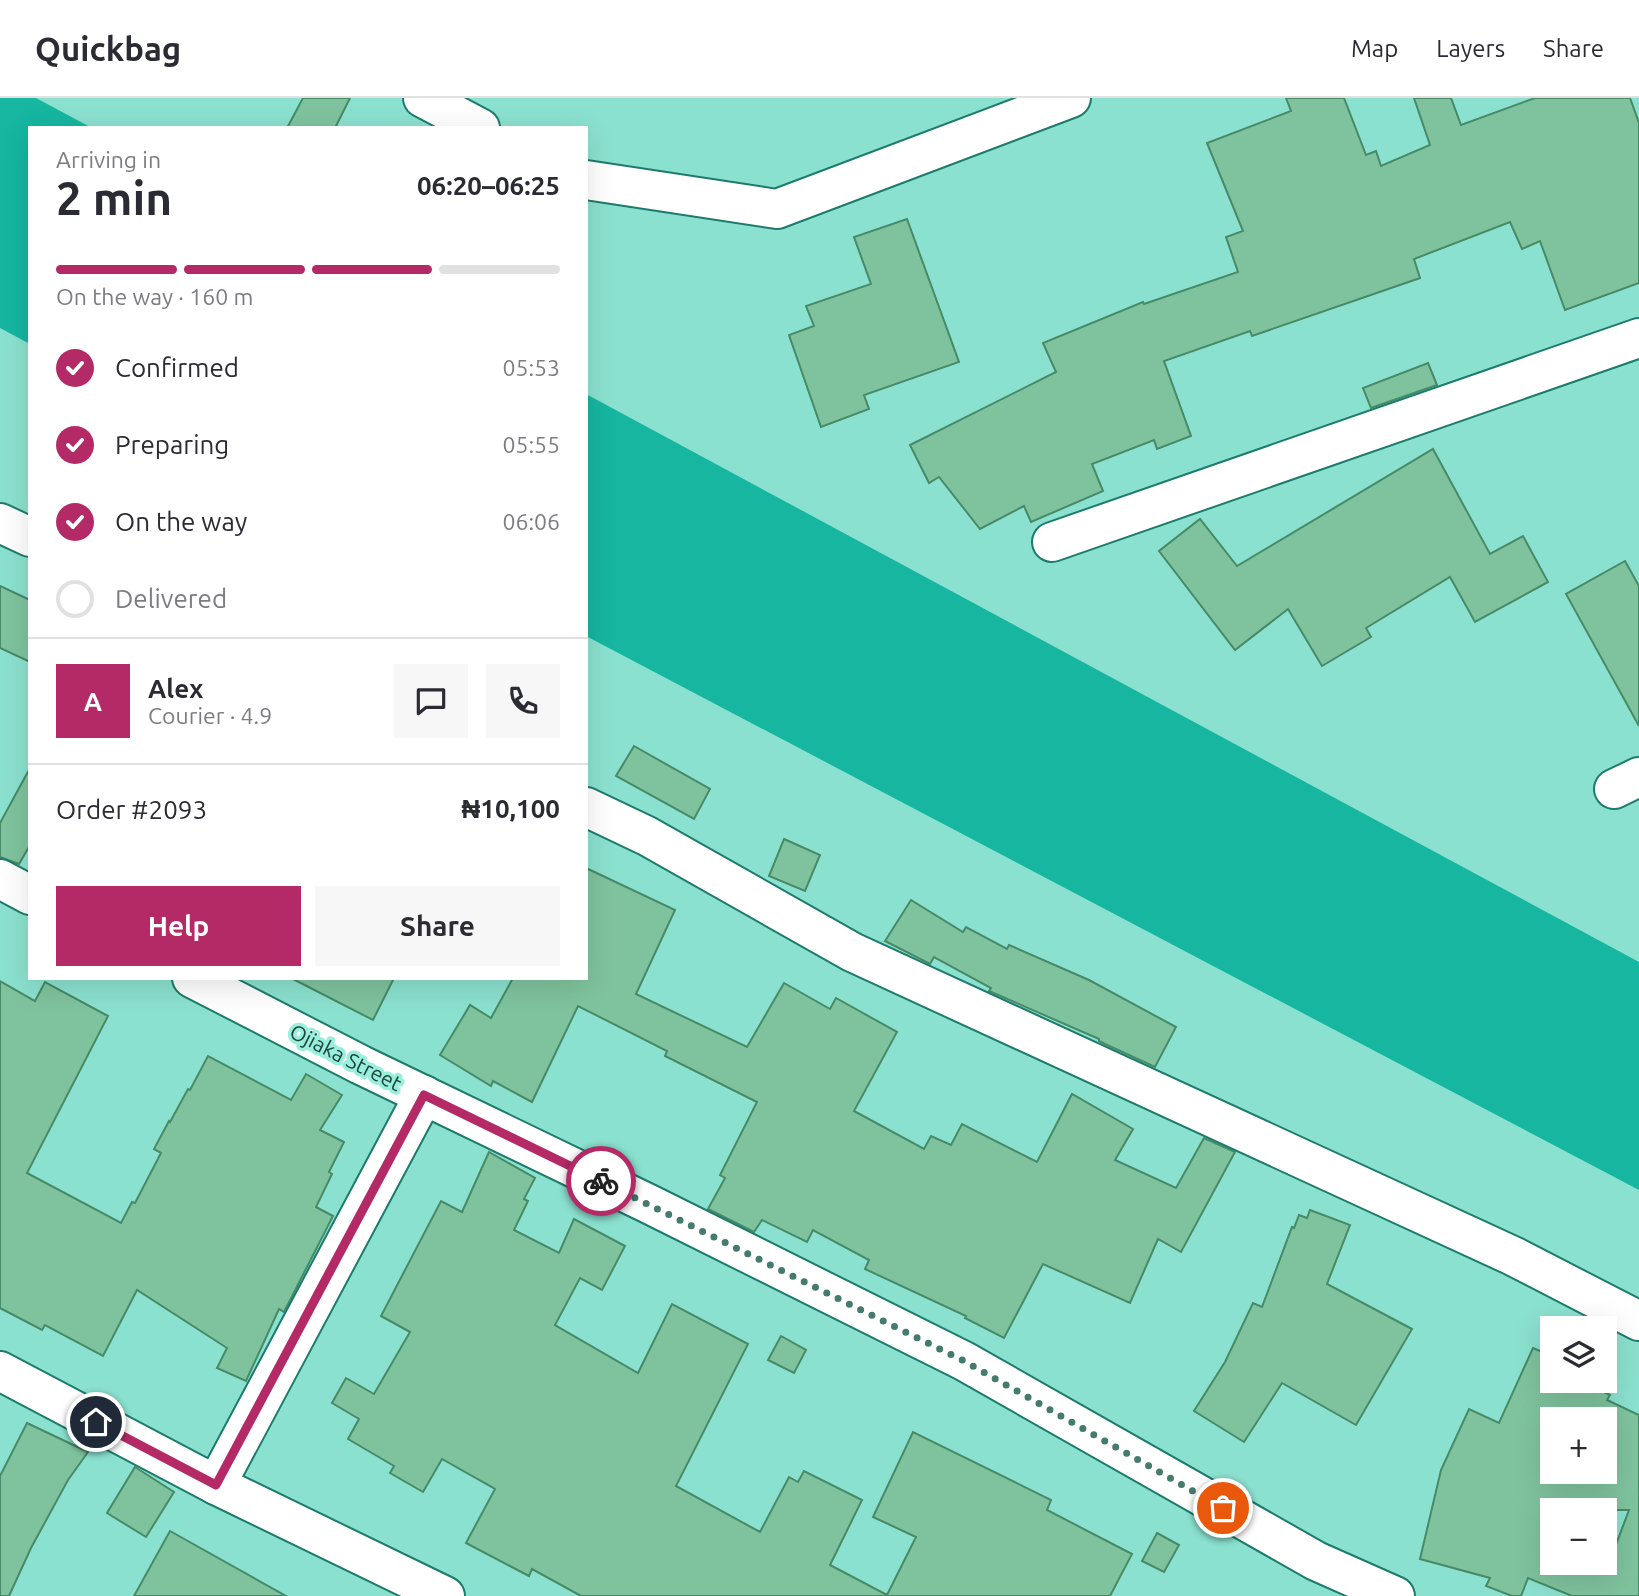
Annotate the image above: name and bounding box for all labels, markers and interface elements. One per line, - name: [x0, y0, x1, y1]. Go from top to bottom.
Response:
- text: Quickbag: [35, 30, 181, 67]
- text: Map: [1351, 35, 1398, 62]
- text: Layers: [1436, 35, 1505, 62]
- text: Share: [1543, 35, 1604, 62]
- text: Arriving in: [56, 147, 161, 172]
- text: 06:20–06:25: [417, 171, 560, 200]
- text: 2 min: [56, 172, 172, 224]
- text: On the way · 160 m: [56, 284, 253, 309]
- icon: check: [56, 349, 94, 387]
- text: Confirmed: [115, 353, 239, 382]
- text: 05:53: [502, 355, 560, 380]
- icon: check: [56, 426, 94, 464]
- text: Preparing: [115, 430, 229, 459]
- text: 05:55: [502, 432, 560, 457]
- icon: check: [56, 503, 94, 541]
- text: On the way: [115, 507, 247, 536]
- text: 06:06: [502, 509, 560, 534]
- text: Delivered: [115, 584, 227, 613]
- button: chat: [394, 664, 468, 738]
- button: phone: [486, 664, 560, 738]
- text: Alex: [148, 674, 203, 703]
- text: A: [84, 687, 102, 716]
- text: Courier · 4.9: [148, 703, 272, 728]
- text: ₦10,100: [462, 794, 560, 823]
- text: Order #2093: [56, 795, 207, 824]
- button: Help: [56, 886, 301, 966]
- button: Share: [315, 886, 560, 966]
- street label: Ojiaka Street: [286, 1019, 406, 1095]
- courier: [566, 1146, 636, 1216]
- icon: bike: [582, 1162, 620, 1200]
- map controls: [1540, 1316, 1617, 1575]
- button: layers: [1540, 1316, 1617, 1393]
- pin: [66, 1392, 126, 1452]
- icon: home: [77, 1403, 115, 1441]
- button: +: [1540, 1407, 1617, 1484]
- pin: [1193, 1478, 1253, 1538]
- icon: bag: [1204, 1489, 1242, 1527]
- button: −: [1540, 1498, 1617, 1575]

